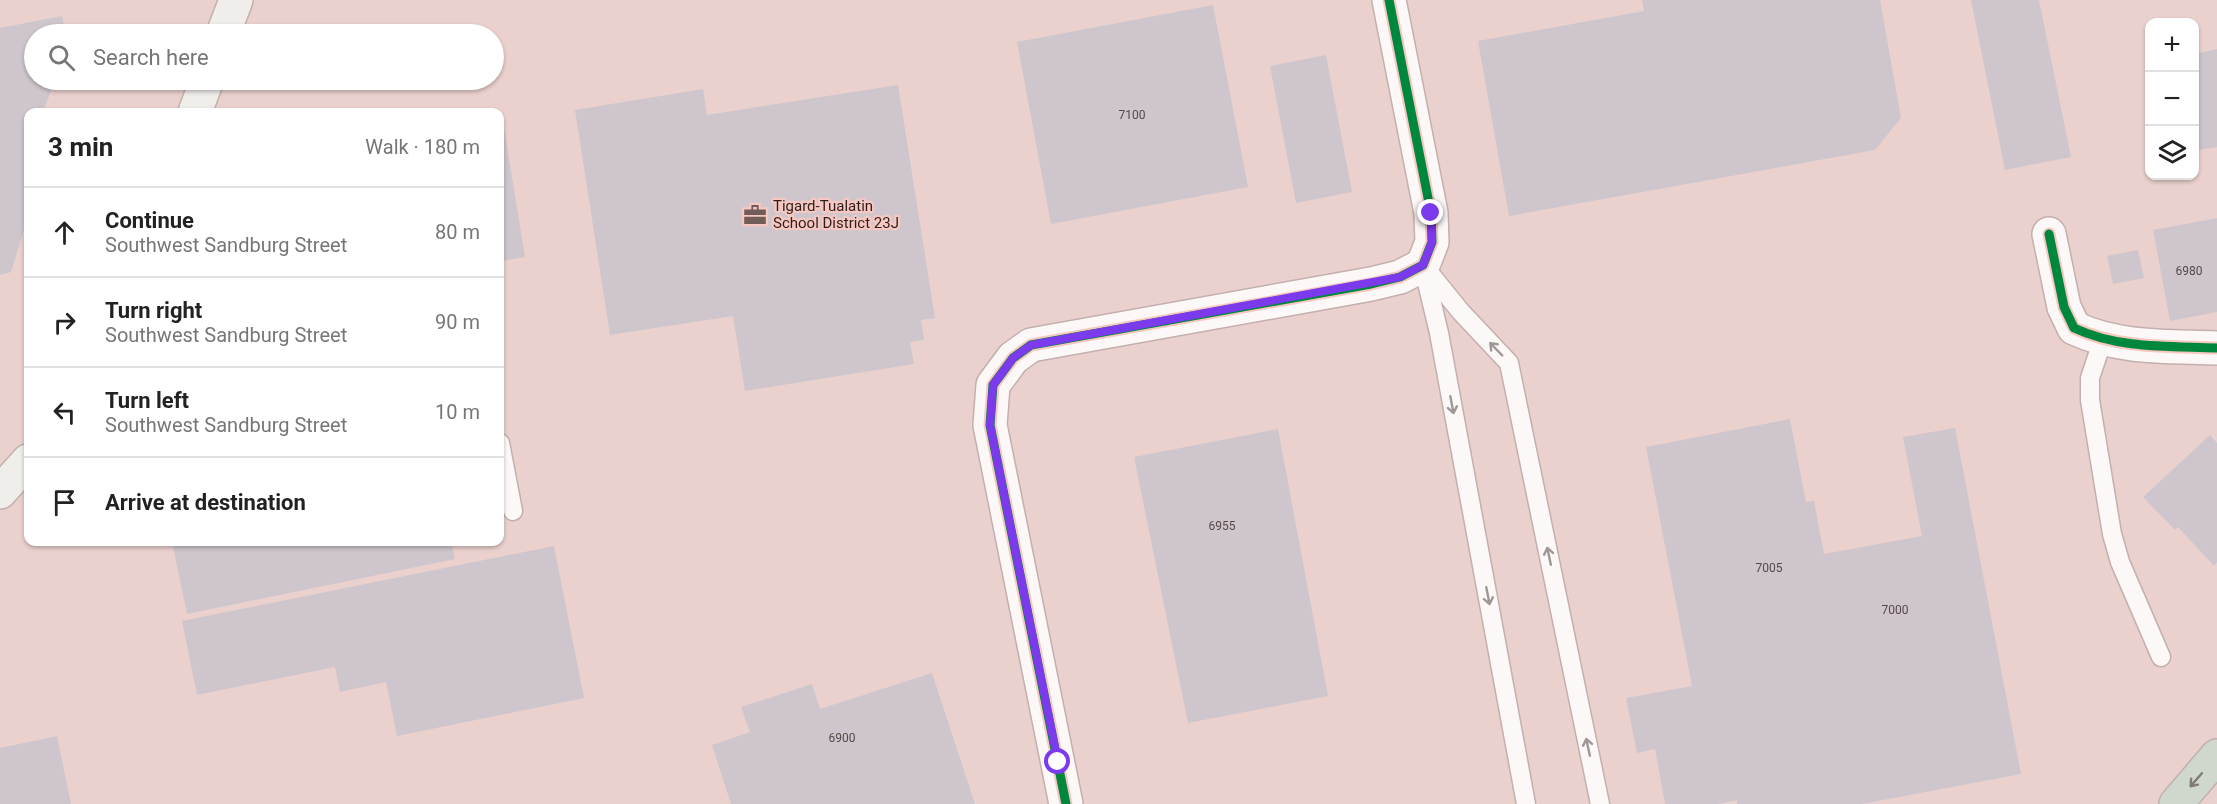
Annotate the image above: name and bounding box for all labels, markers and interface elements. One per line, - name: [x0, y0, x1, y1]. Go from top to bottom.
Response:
- map controls: [2145, 18, 2199, 180]
- button: +: [2145, 18, 2199, 72]
- search box: [24, 24, 504, 90]
- icon: search: [45, 41, 78, 74]
- text: Search here: [93, 45, 209, 70]
- button: −: [2145, 72, 2199, 126]
- house number: 7100: [1119, 108, 1146, 122]
- button: layers: [2145, 126, 2199, 180]
- text: 3 min: [48, 132, 113, 162]
- text: Walk · 180 m: [365, 135, 480, 159]
- place label: Tigard-Tualatin School District 23J: [773, 197, 899, 232]
- route end: [1417, 199, 1443, 225]
- office icon: Tigard-Tualatin School District 23J: [742, 202, 768, 228]
- text: Continue: [105, 208, 194, 233]
- icon: ahead: [48, 216, 81, 249]
- text: 80 m: [435, 220, 480, 244]
- text: Southwest Sandburg Street: [105, 233, 347, 257]
- house number: 6980: [2176, 264, 2203, 278]
- text: Turn right: [105, 298, 202, 323]
- icon: right: [48, 306, 81, 339]
- text: 90 m: [435, 310, 480, 334]
- text: Southwest Sandburg Street: [105, 323, 347, 347]
- one-way arrow: [1490, 342, 1504, 357]
- text: Turn left: [105, 388, 189, 413]
- one-way arrow: [1447, 394, 1458, 414]
- icon: left: [48, 396, 81, 429]
- text: 10 m: [435, 400, 480, 424]
- text: Southwest Sandburg Street: [105, 413, 347, 437]
- icon: arrive: [48, 486, 81, 519]
- text: Arrive at destination: [105, 490, 306, 515]
- house number: 6955: [1209, 519, 1236, 533]
- one-way arrow: [1543, 546, 1554, 566]
- house number: 7005: [1756, 561, 1783, 575]
- one-way arrow: [1483, 586, 1494, 606]
- house number: 7000: [1882, 603, 1909, 617]
- house number: 6900: [829, 731, 856, 745]
- one-way arrow: [1582, 737, 1593, 757]
- route start: [1044, 748, 1070, 774]
- one-way arrow: [2189, 772, 2203, 787]

